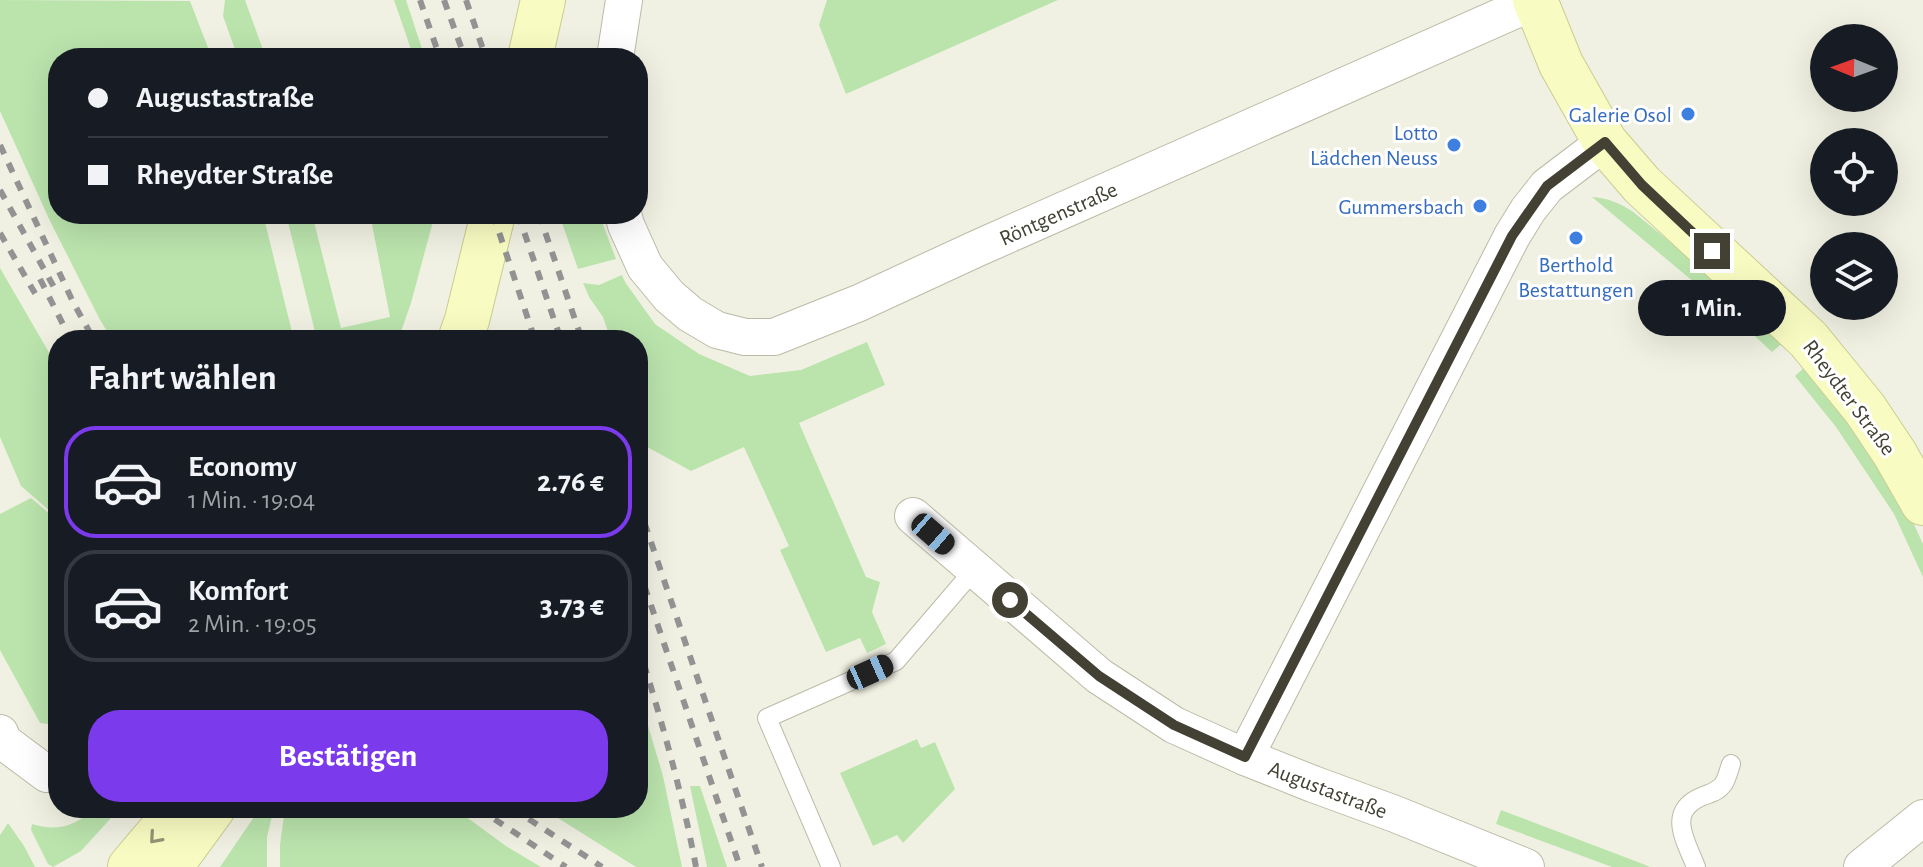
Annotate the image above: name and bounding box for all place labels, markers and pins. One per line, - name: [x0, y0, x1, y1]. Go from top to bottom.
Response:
- place label: Galerie Osol: [1569, 104, 1672, 126]
- marker: Galerie Osol: [1679, 105, 1697, 123]
- place label: Lotto Lädchen Neuss: [1310, 122, 1438, 169]
- marker: Lotto Lädchen Neuss: [1445, 136, 1463, 154]
- place label: Gummersbach: [1339, 196, 1464, 218]
- marker: Gummersbach: [1471, 197, 1489, 215]
- marker: Berthold Bestattungen: [1567, 229, 1585, 247]
- place label: Berthold Bestattungen: [1518, 254, 1634, 301]

